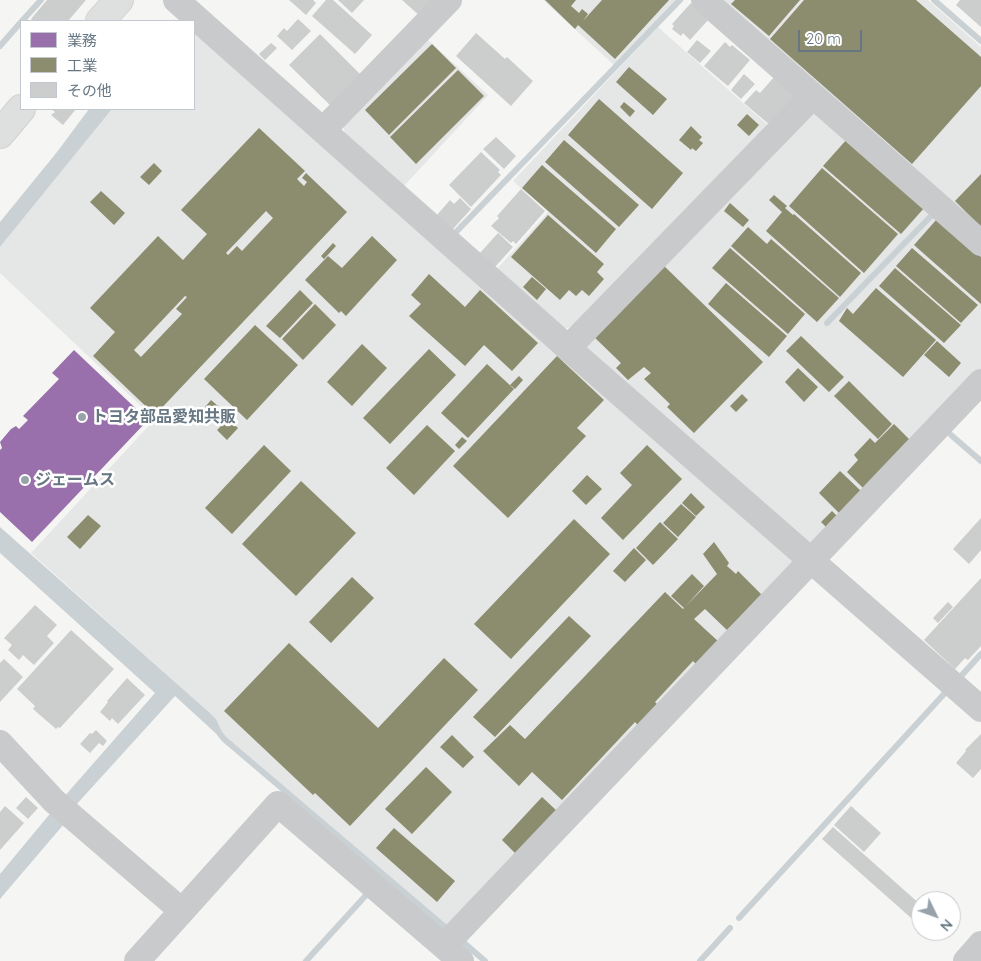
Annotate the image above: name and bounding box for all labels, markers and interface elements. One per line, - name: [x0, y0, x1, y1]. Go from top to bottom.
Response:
- legend: [20, 20, 195, 110]
- scale bar: [801, 20, 865, 52]
- text: 20 m: [806, 29, 841, 48]
- text: 業務: [67, 31, 97, 50]
- text: 工業: [67, 56, 97, 75]
- text: その他: [67, 81, 112, 100]
- place label: トヨタ部品愛知共販: [92, 407, 236, 427]
- marker: トヨタ部品愛知共販: [76, 411, 88, 423]
- place label: ジェームス: [35, 470, 115, 490]
- marker: ジェームス: [19, 474, 31, 486]
- north arrow: [911, 891, 961, 941]
- text: N: [936, 916, 957, 935]

